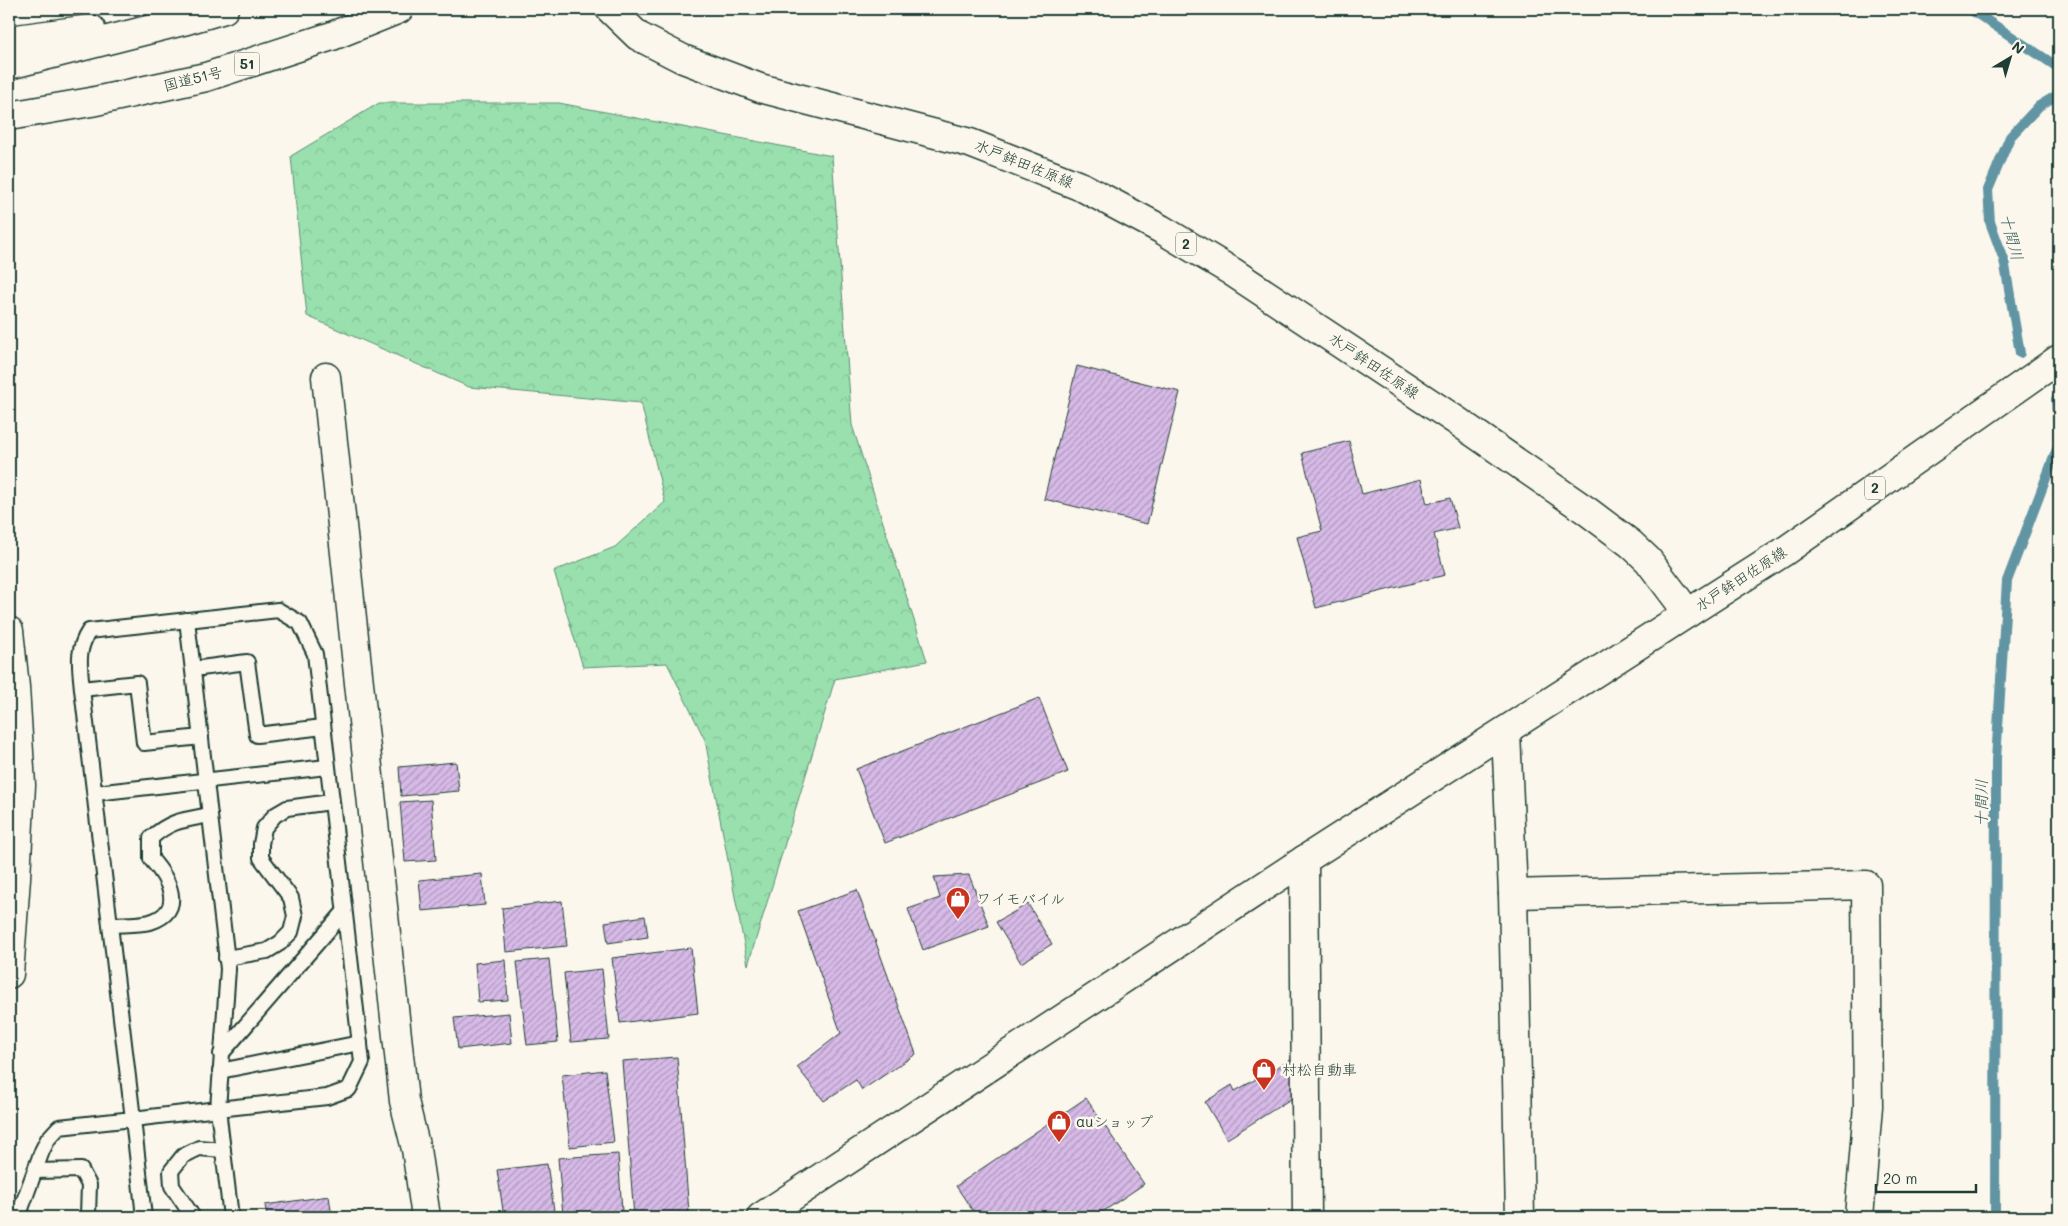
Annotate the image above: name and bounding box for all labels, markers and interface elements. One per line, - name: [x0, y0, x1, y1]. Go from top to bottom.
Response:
- north arrow: [1986, 32, 2036, 82]
- text: N: [2008, 37, 2028, 58]
- road number: 51: [234, 52, 260, 76]
- street label: 国道51号: [161, 61, 225, 95]
- street label: 水戸鉾田佐原線: [972, 134, 1077, 192]
- water label: 十間川: [1996, 211, 2029, 263]
- road number: 2: [1176, 232, 1196, 255]
- street label: 水戸鉾田佐原線: [1325, 328, 1424, 403]
- road number: 2: [1865, 476, 1885, 499]
- street label: 水戸鉾田佐原線: [1691, 541, 1790, 615]
- water label: 十間川: [1970, 779, 1991, 827]
- shop icon: ワイモバイル: [945, 886, 971, 920]
- place label: ワイモバイル: [976, 888, 1065, 908]
- shop icon: 村松自動車: [1251, 1057, 1277, 1091]
- place label: 村松自動車: [1282, 1059, 1357, 1079]
- shop icon: auショップ: [1046, 1109, 1072, 1143]
- place label: auショップ: [1076, 1111, 1153, 1131]
- scale bar: [1876, 1161, 1976, 1193]
- text: 20 m: [1883, 1168, 1917, 1188]

